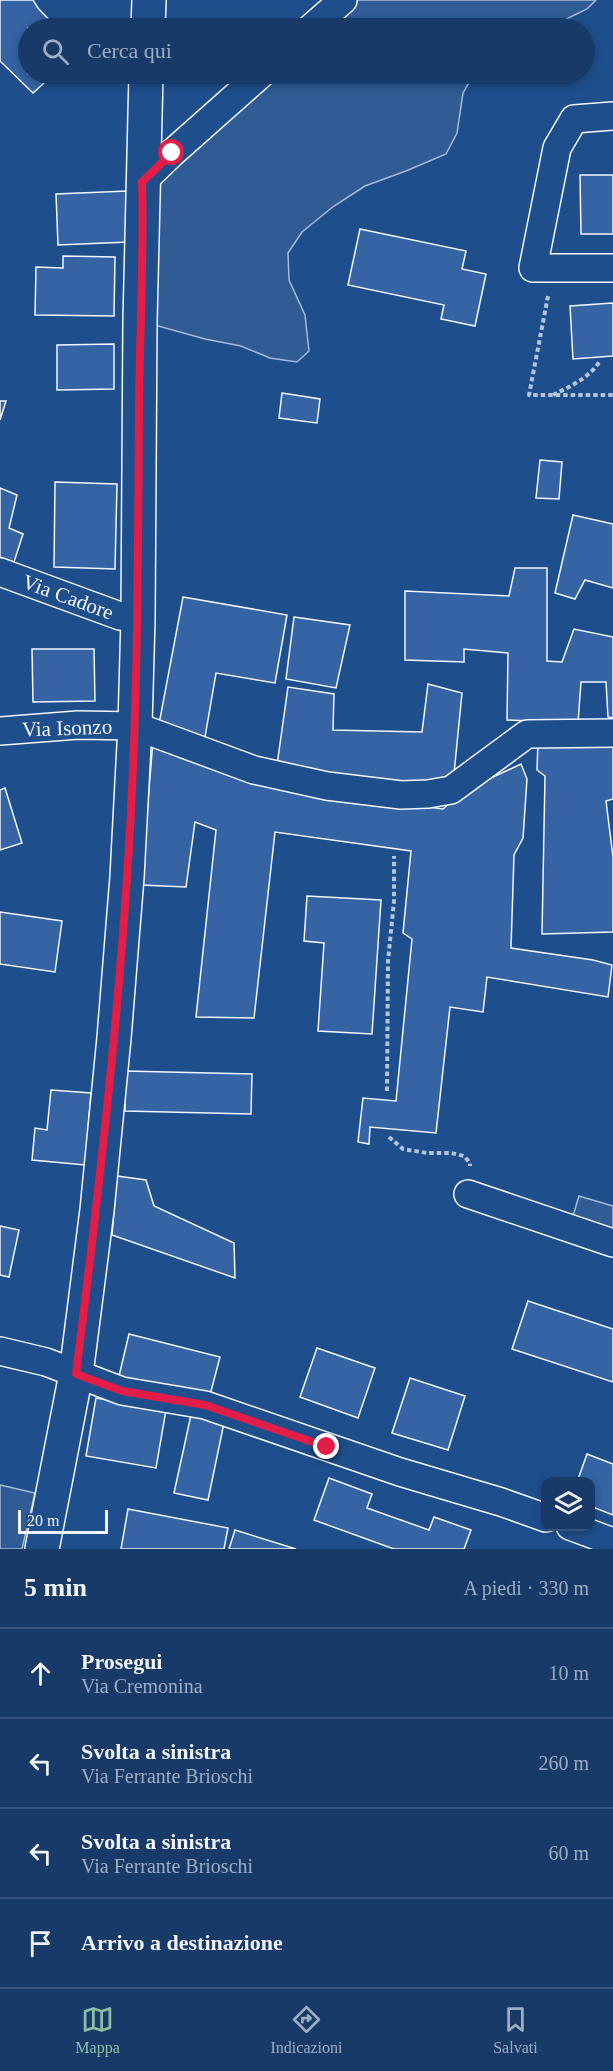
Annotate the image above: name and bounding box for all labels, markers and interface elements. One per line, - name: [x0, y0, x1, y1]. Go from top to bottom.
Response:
- search box: [18, 18, 595, 84]
- icon: search: [39, 35, 72, 68]
- text: Cerca qui: [87, 38, 172, 63]
- route start: [158, 139, 184, 165]
- street label: Via Cadore: [19, 569, 117, 625]
- street label: Via Isonzo: [21, 714, 113, 742]
- route end: [313, 1433, 339, 1459]
- map controls: [541, 1477, 595, 1531]
- button: layers: [541, 1477, 595, 1531]
- scale bar: [18, 1507, 108, 1534]
- text: 20 m: [27, 1512, 59, 1529]
- text: 5 min: [24, 1573, 87, 1602]
- text: A piedi · 330 m: [463, 1577, 589, 1599]
- text: Prosegui: [81, 1649, 162, 1674]
- icon: ahead: [24, 1657, 57, 1690]
- text: 10 m: [548, 1662, 589, 1684]
- text: Via Cremonina: [81, 1675, 203, 1697]
- text: Svolta a sinistra: [81, 1739, 231, 1764]
- icon: left: [24, 1747, 57, 1780]
- text: 260 m: [538, 1752, 589, 1774]
- text: Via Ferrante Brioschi: [81, 1765, 253, 1787]
- text: Svolta a sinistra: [81, 1829, 231, 1854]
- icon: left: [24, 1837, 57, 1870]
- text: 60 m: [548, 1842, 589, 1864]
- text: Via Ferrante Brioschi: [81, 1855, 253, 1877]
- icon: arrive: [24, 1927, 57, 1960]
- text: Arrivo a destinazione: [81, 1930, 283, 1955]
- tab: Mappa: [75, 2003, 120, 2057]
- tab: Indicazioni: [271, 2003, 342, 2057]
- tab: Salvati: [493, 2003, 538, 2057]

